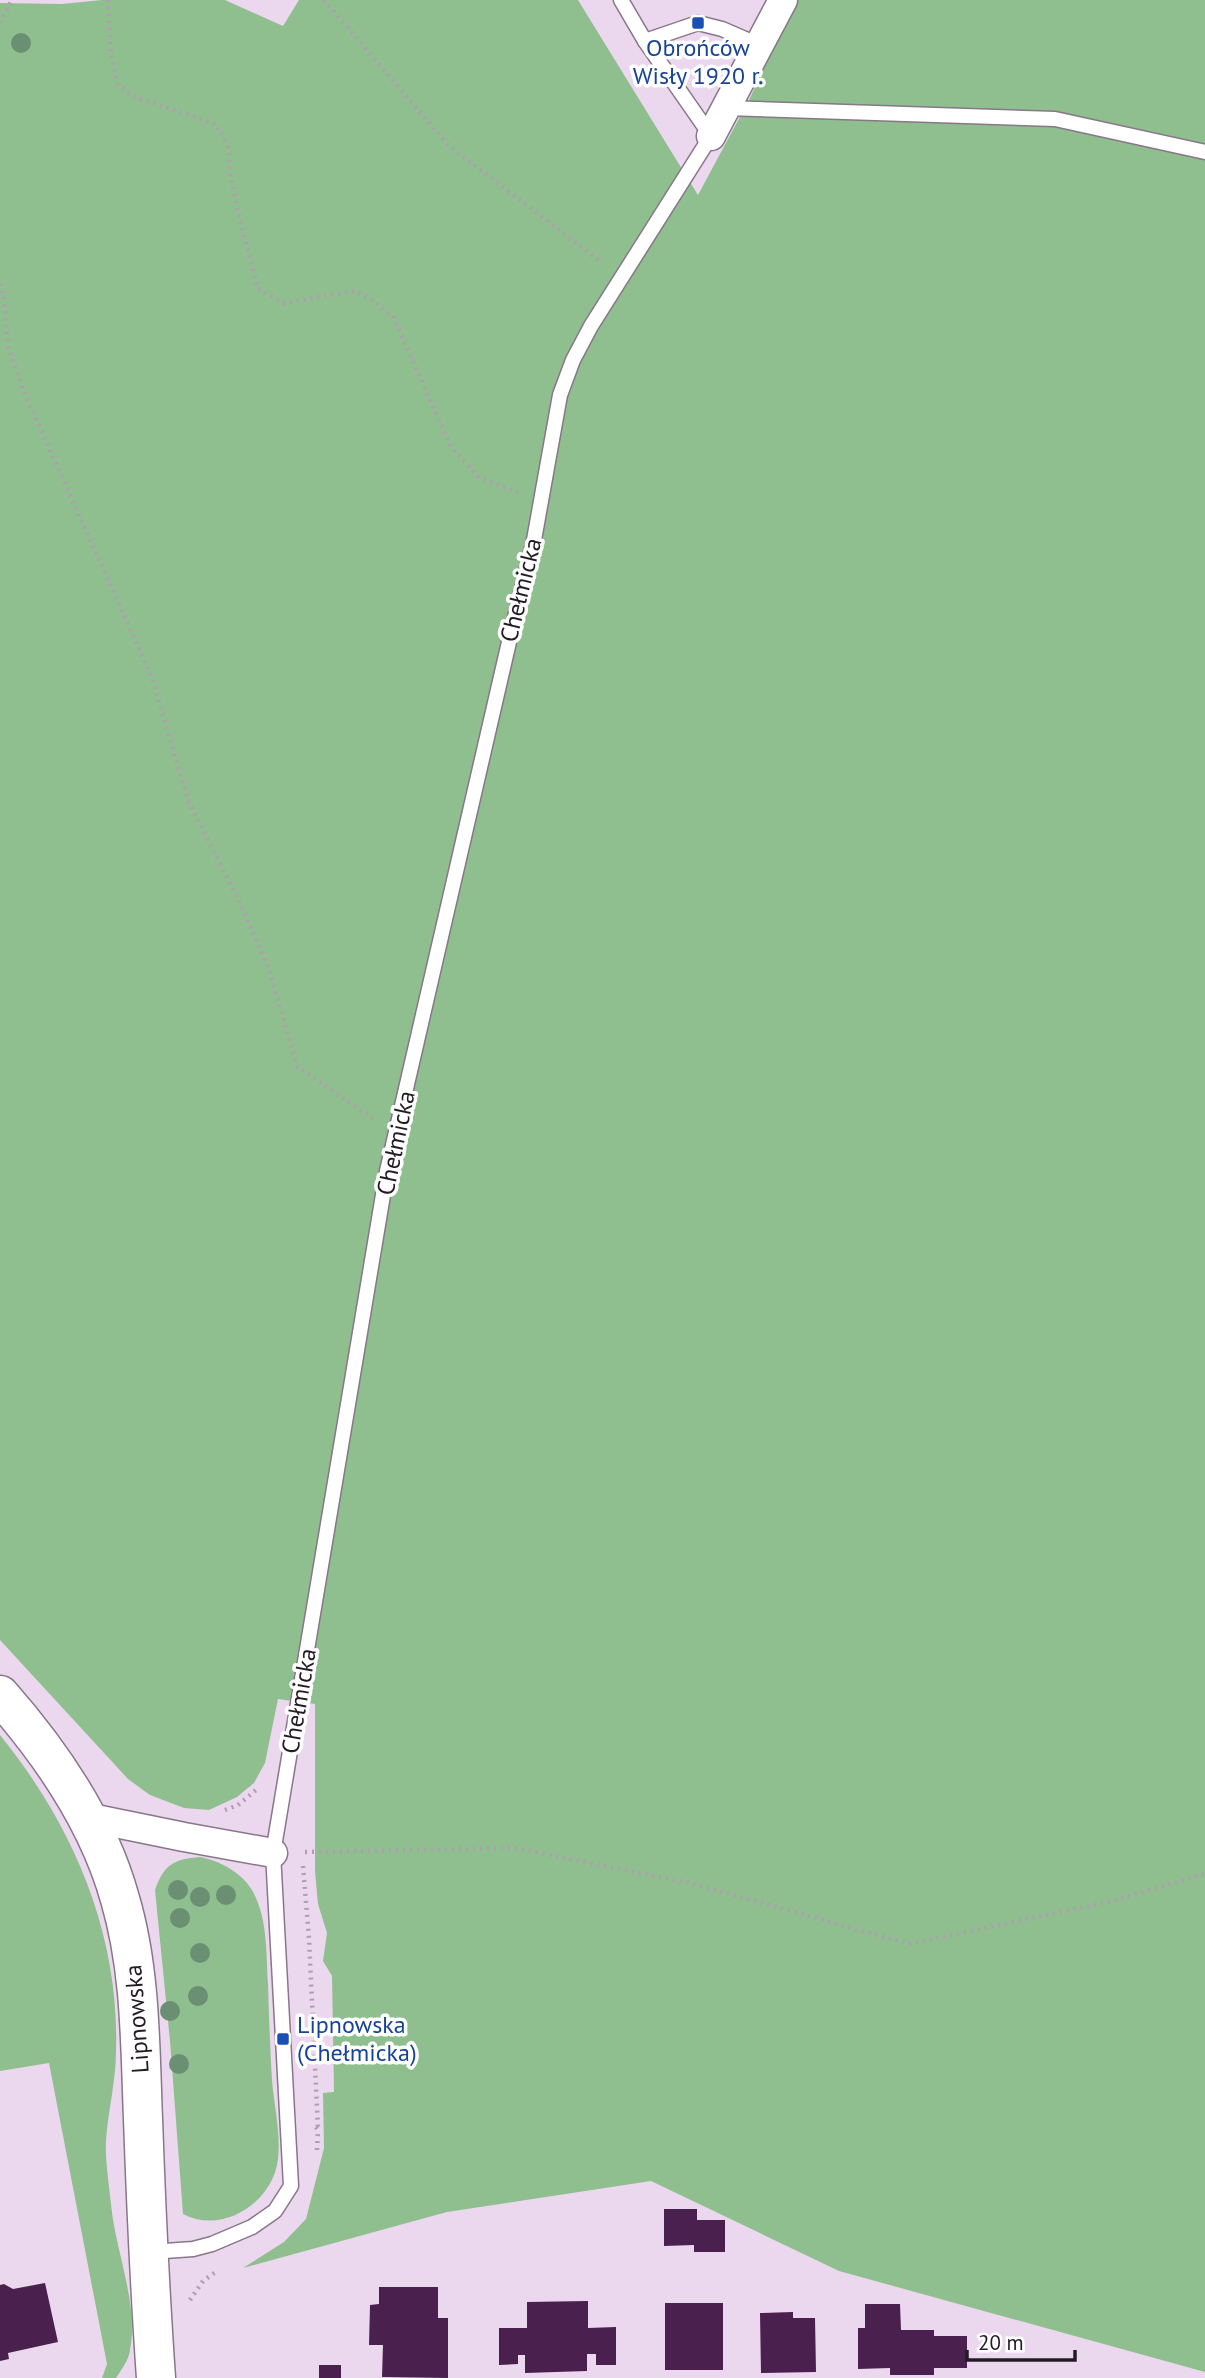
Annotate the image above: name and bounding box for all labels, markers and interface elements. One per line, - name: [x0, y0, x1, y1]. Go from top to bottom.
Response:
- marker: Obrońców Wisły 1920 r.: [690, 15, 706, 31]
- place label: Obrońców Wisły 1920 r.: [633, 32, 763, 91]
- street label: Chełmicka: [493, 535, 548, 645]
- street label: Chełmicka: [369, 1088, 422, 1198]
- street label: Chełmicka: [274, 1646, 323, 1756]
- street label: Lipnowska: [117, 1964, 156, 2074]
- place label: Lipnowska (Chełmicka): [297, 2009, 417, 2068]
- marker: Lipnowska (Chełmicka): [275, 2031, 291, 2047]
- scale bar: [967, 2318, 1076, 2362]
- text: 20 m: [978, 2329, 1024, 2356]

